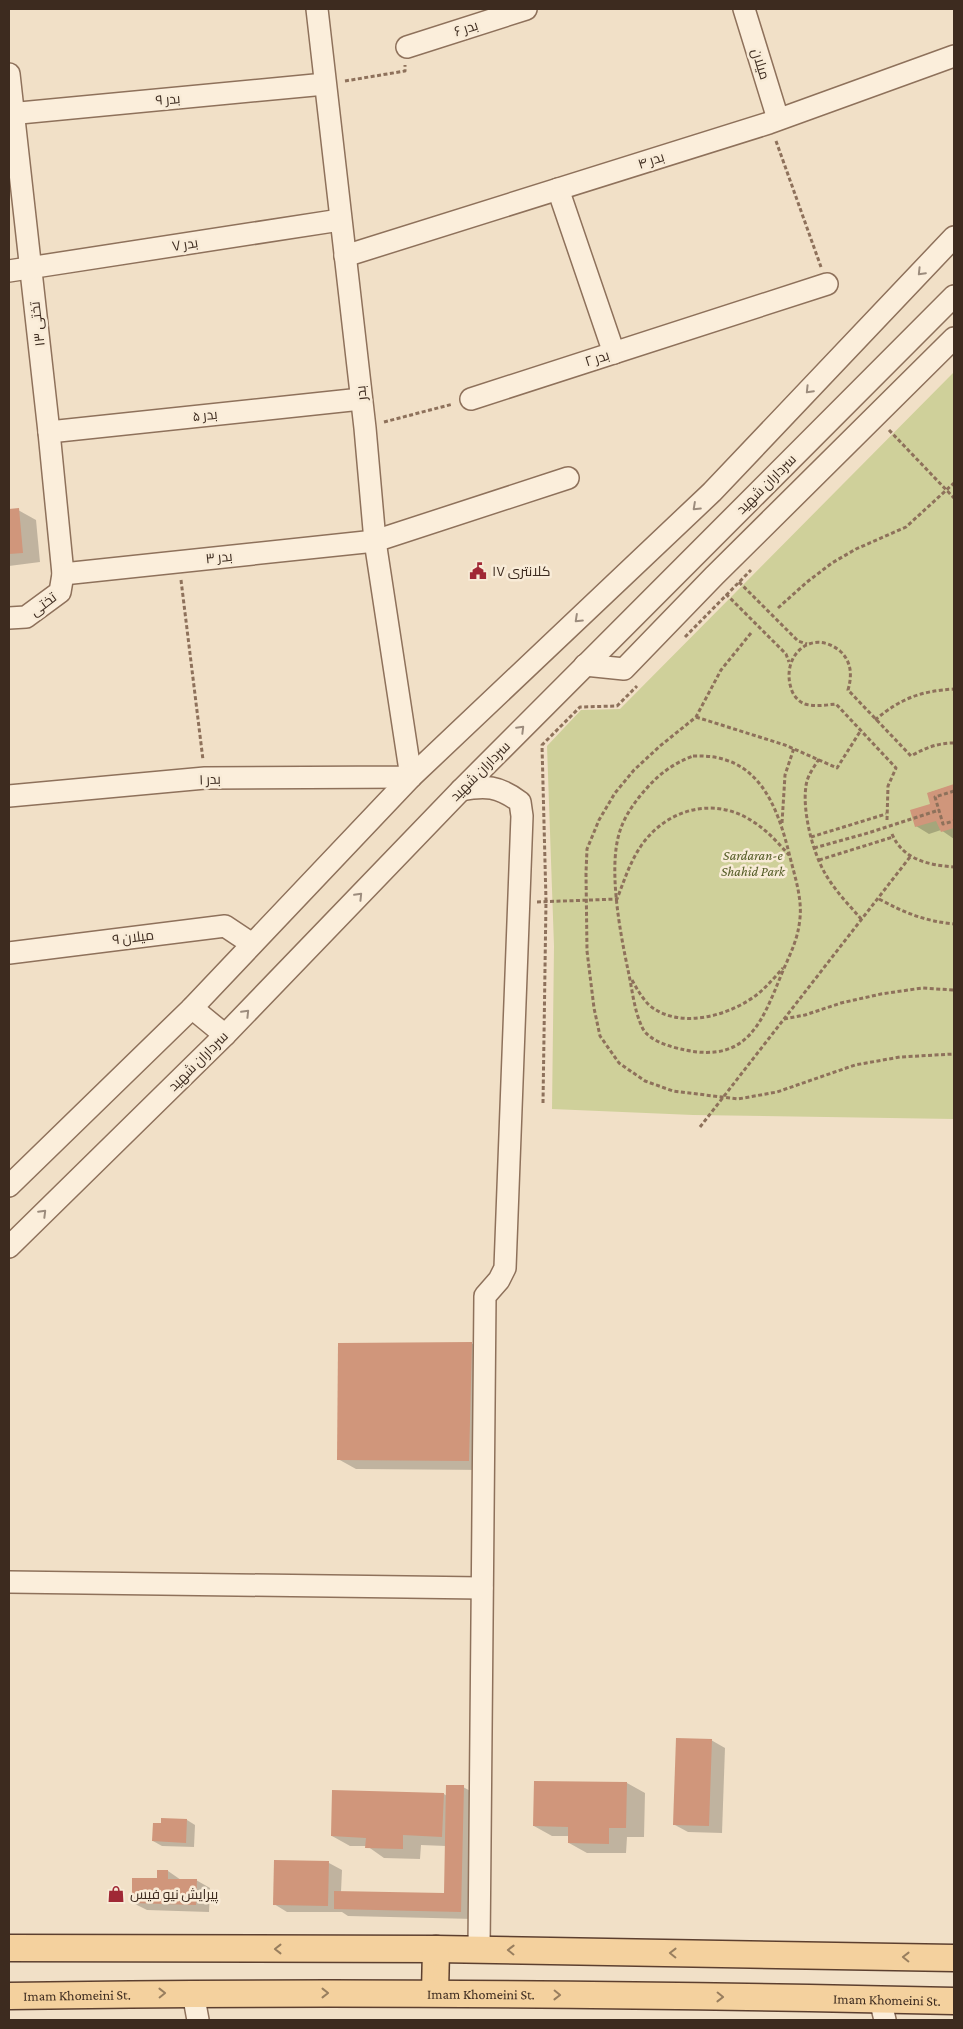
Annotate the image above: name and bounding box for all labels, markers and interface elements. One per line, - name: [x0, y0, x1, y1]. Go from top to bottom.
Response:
- street label: بدر ۶: [452, 17, 480, 39]
- street label: میلان: [749, 46, 773, 82]
- street label: بدر ۹: [155, 90, 181, 108]
- street label: بدر ۴: [636, 148, 666, 172]
- street label: بدر ۷: [171, 234, 199, 254]
- one-way arrow: [918, 266, 927, 275]
- street label: تختی ۱۳: [26, 300, 48, 347]
- street label: بدر ۲: [583, 347, 611, 369]
- one-way arrow: [806, 384, 815, 393]
- street label: بدر: [352, 385, 370, 402]
- street label: بدر ۵: [192, 406, 218, 424]
- street label: سرداران شهید: [733, 451, 799, 517]
- one-way arrow: [693, 501, 702, 510]
- street label: بدر ۳: [205, 548, 233, 566]
- public building icon: کلانتری ۱۷: [468, 561, 488, 581]
- place label: کلانتری ۱۷: [492, 563, 550, 579]
- street label: تختی: [27, 589, 59, 619]
- one-way arrow: [575, 613, 584, 622]
- one-way arrow: [515, 726, 524, 735]
- street label: سرداران شهید: [447, 738, 513, 804]
- street label: بدر ۱: [199, 771, 221, 787]
- park label: Sardaran-e Shahid Park: [721, 847, 786, 879]
- one-way arrow: [353, 892, 362, 901]
- street label: میلان ۹: [111, 927, 155, 947]
- one-way arrow: [240, 1009, 249, 1018]
- street label: سرداران شهید: [165, 1028, 231, 1094]
- one-way arrow: [38, 1210, 47, 1219]
- shop icon: پیرایش نیو فیس: [106, 1884, 126, 1904]
- place label: پیرایش نیو فیس: [130, 1886, 219, 1904]
- one-way arrow: [274, 1944, 282, 1954]
- one-way arrow: [506, 1945, 514, 1955]
- one-way arrow: [669, 1948, 676, 1958]
- one-way arrow: [901, 1952, 909, 1962]
- street label: Imam Khomeini St.: [23, 1986, 131, 2004]
- street label: Imam Khomeini St.: [427, 1986, 535, 2002]
- one-way arrow: [159, 1988, 167, 1999]
- one-way arrow: [322, 1988, 329, 1998]
- one-way arrow: [554, 1990, 562, 2000]
- street label: Imam Khomeini St.: [833, 1991, 941, 2009]
- one-way arrow: [716, 1992, 724, 2002]

